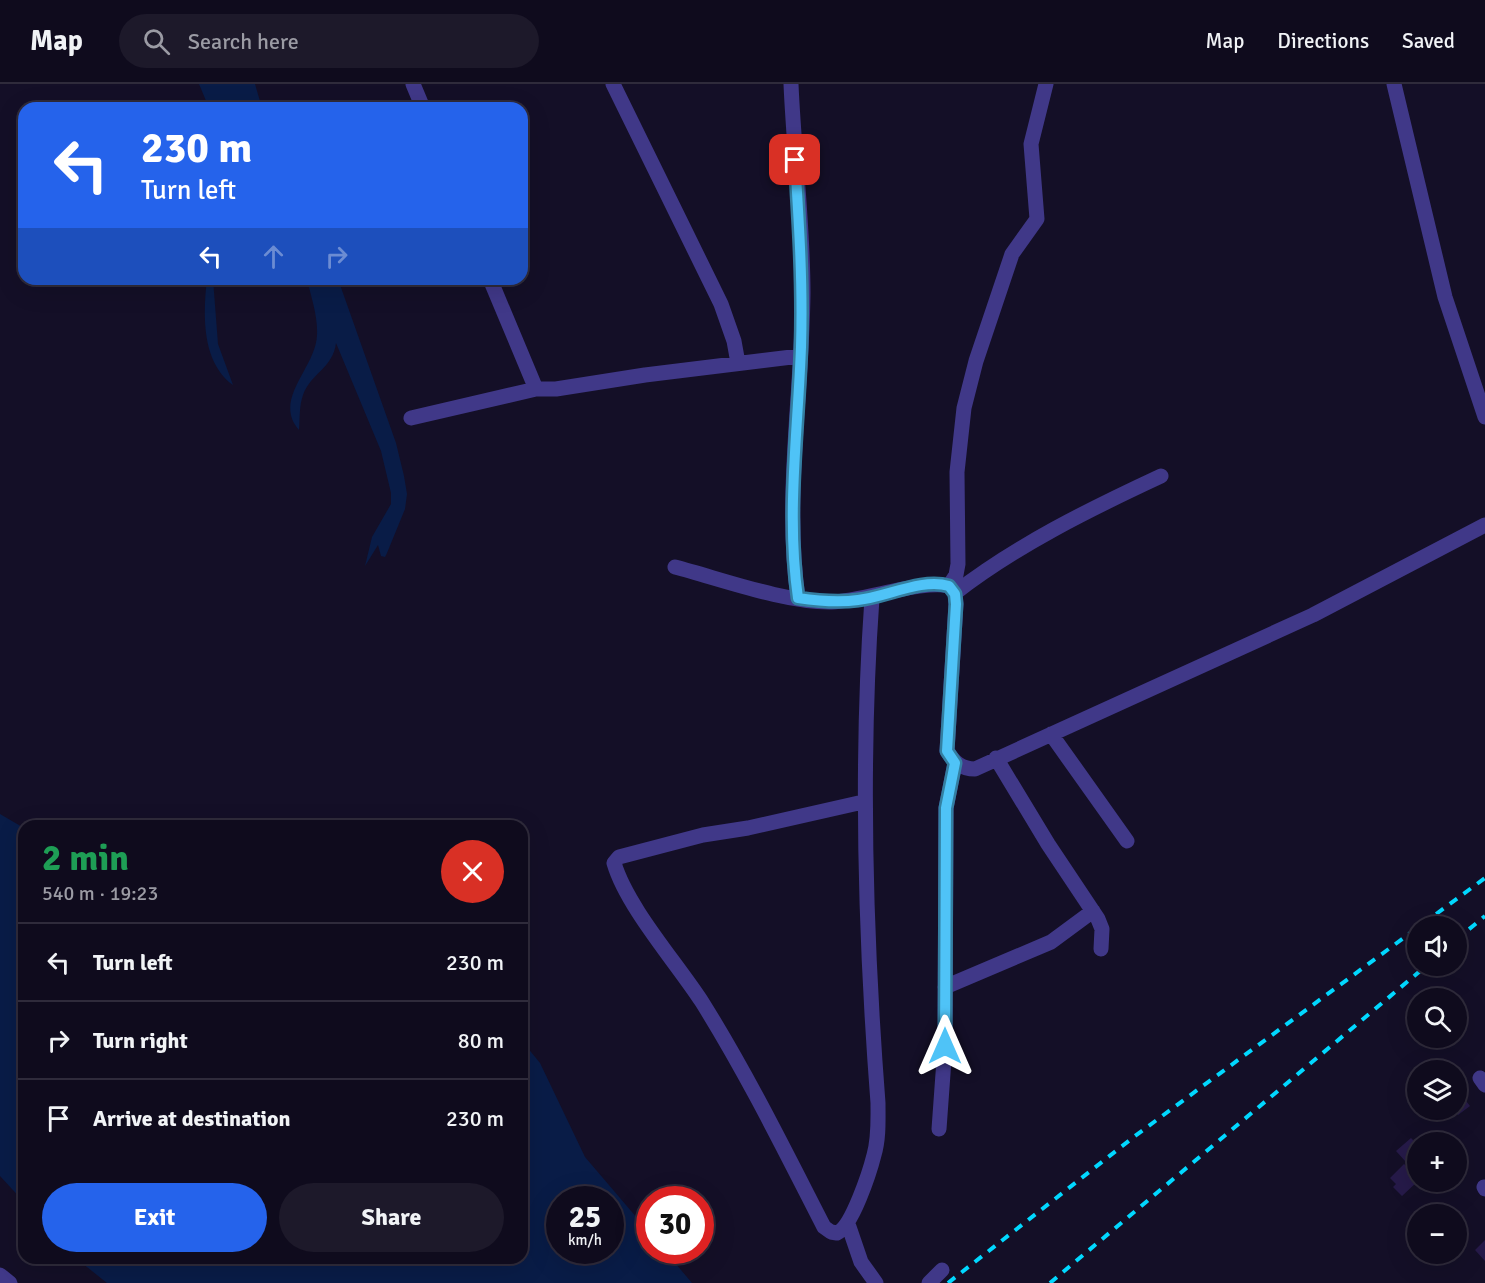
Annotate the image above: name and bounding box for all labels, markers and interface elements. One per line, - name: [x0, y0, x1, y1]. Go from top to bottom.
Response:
- search box: [119, 14, 539, 68]
- text: Map: [30, 24, 83, 58]
- icon: search: [140, 25, 173, 58]
- text: Search here: [188, 28, 299, 55]
- text: Map: [1206, 28, 1244, 54]
- text: Directions: [1277, 28, 1369, 54]
- text: Saved: [1402, 28, 1455, 54]
- text: 230 m: [141, 123, 252, 174]
- icon: left: [42, 126, 120, 204]
- pin: [769, 134, 820, 185]
- icon: arrive: [778, 143, 811, 176]
- text: Turn left: [141, 174, 236, 207]
- icon: left: [194, 240, 227, 273]
- icon: ahead: [257, 240, 290, 273]
- icon: right: [320, 240, 353, 273]
- text: 2 min: [42, 836, 129, 881]
- button: close: [441, 840, 504, 903]
- text: 540 m · 19:23: [42, 881, 158, 906]
- map controls: [1407, 916, 1467, 1264]
- button: sound: [1407, 916, 1467, 976]
- icon: left: [42, 946, 75, 979]
- text: Turn left: [93, 949, 173, 976]
- text: 230 m: [446, 949, 504, 976]
- button: search: [1407, 988, 1467, 1048]
- position arrow: [913, 1014, 977, 1078]
- icon: right: [42, 1024, 75, 1057]
- text: Turn right: [93, 1027, 188, 1054]
- text: 80 m: [458, 1027, 504, 1054]
- button: layers: [1407, 1060, 1467, 1120]
- icon: arrive: [42, 1102, 75, 1135]
- text: Arrive at destination: [93, 1105, 290, 1132]
- text: 230 m: [446, 1105, 504, 1132]
- button: +: [1407, 1132, 1467, 1192]
- button: Exit: [42, 1183, 267, 1252]
- button: Share: [279, 1183, 504, 1252]
- speed limit sign: 30: [636, 1186, 714, 1264]
- text: 25: [569, 1199, 601, 1236]
- button: −: [1407, 1204, 1467, 1264]
- text: km/h: [568, 1231, 602, 1249]

